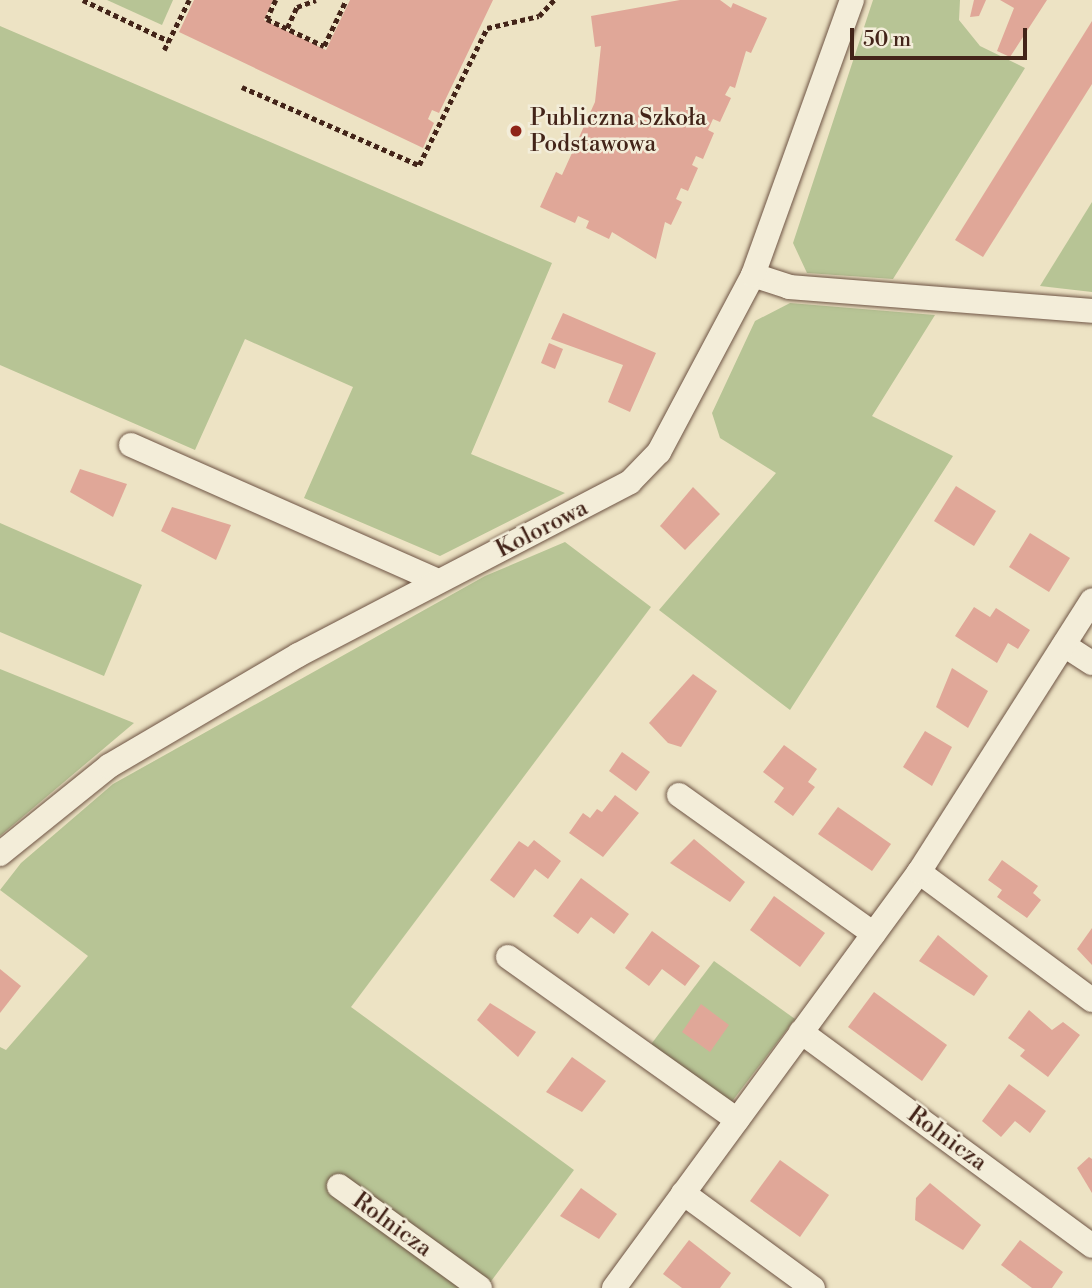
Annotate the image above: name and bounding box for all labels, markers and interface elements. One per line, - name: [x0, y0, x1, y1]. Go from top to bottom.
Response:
- scale bar: [854, 14, 1031, 58]
- text: 50 m: [863, 27, 911, 53]
- place label: Publiczna Szkoła Podstawowa: [530, 104, 707, 158]
- marker: Publiczna Szkoła Podstawowa: [508, 123, 524, 139]
- street label: Kolorowa: [492, 494, 592, 564]
- street label: Rolnicza: [902, 1101, 992, 1177]
- street label: Rolnicza: [347, 1187, 437, 1263]

